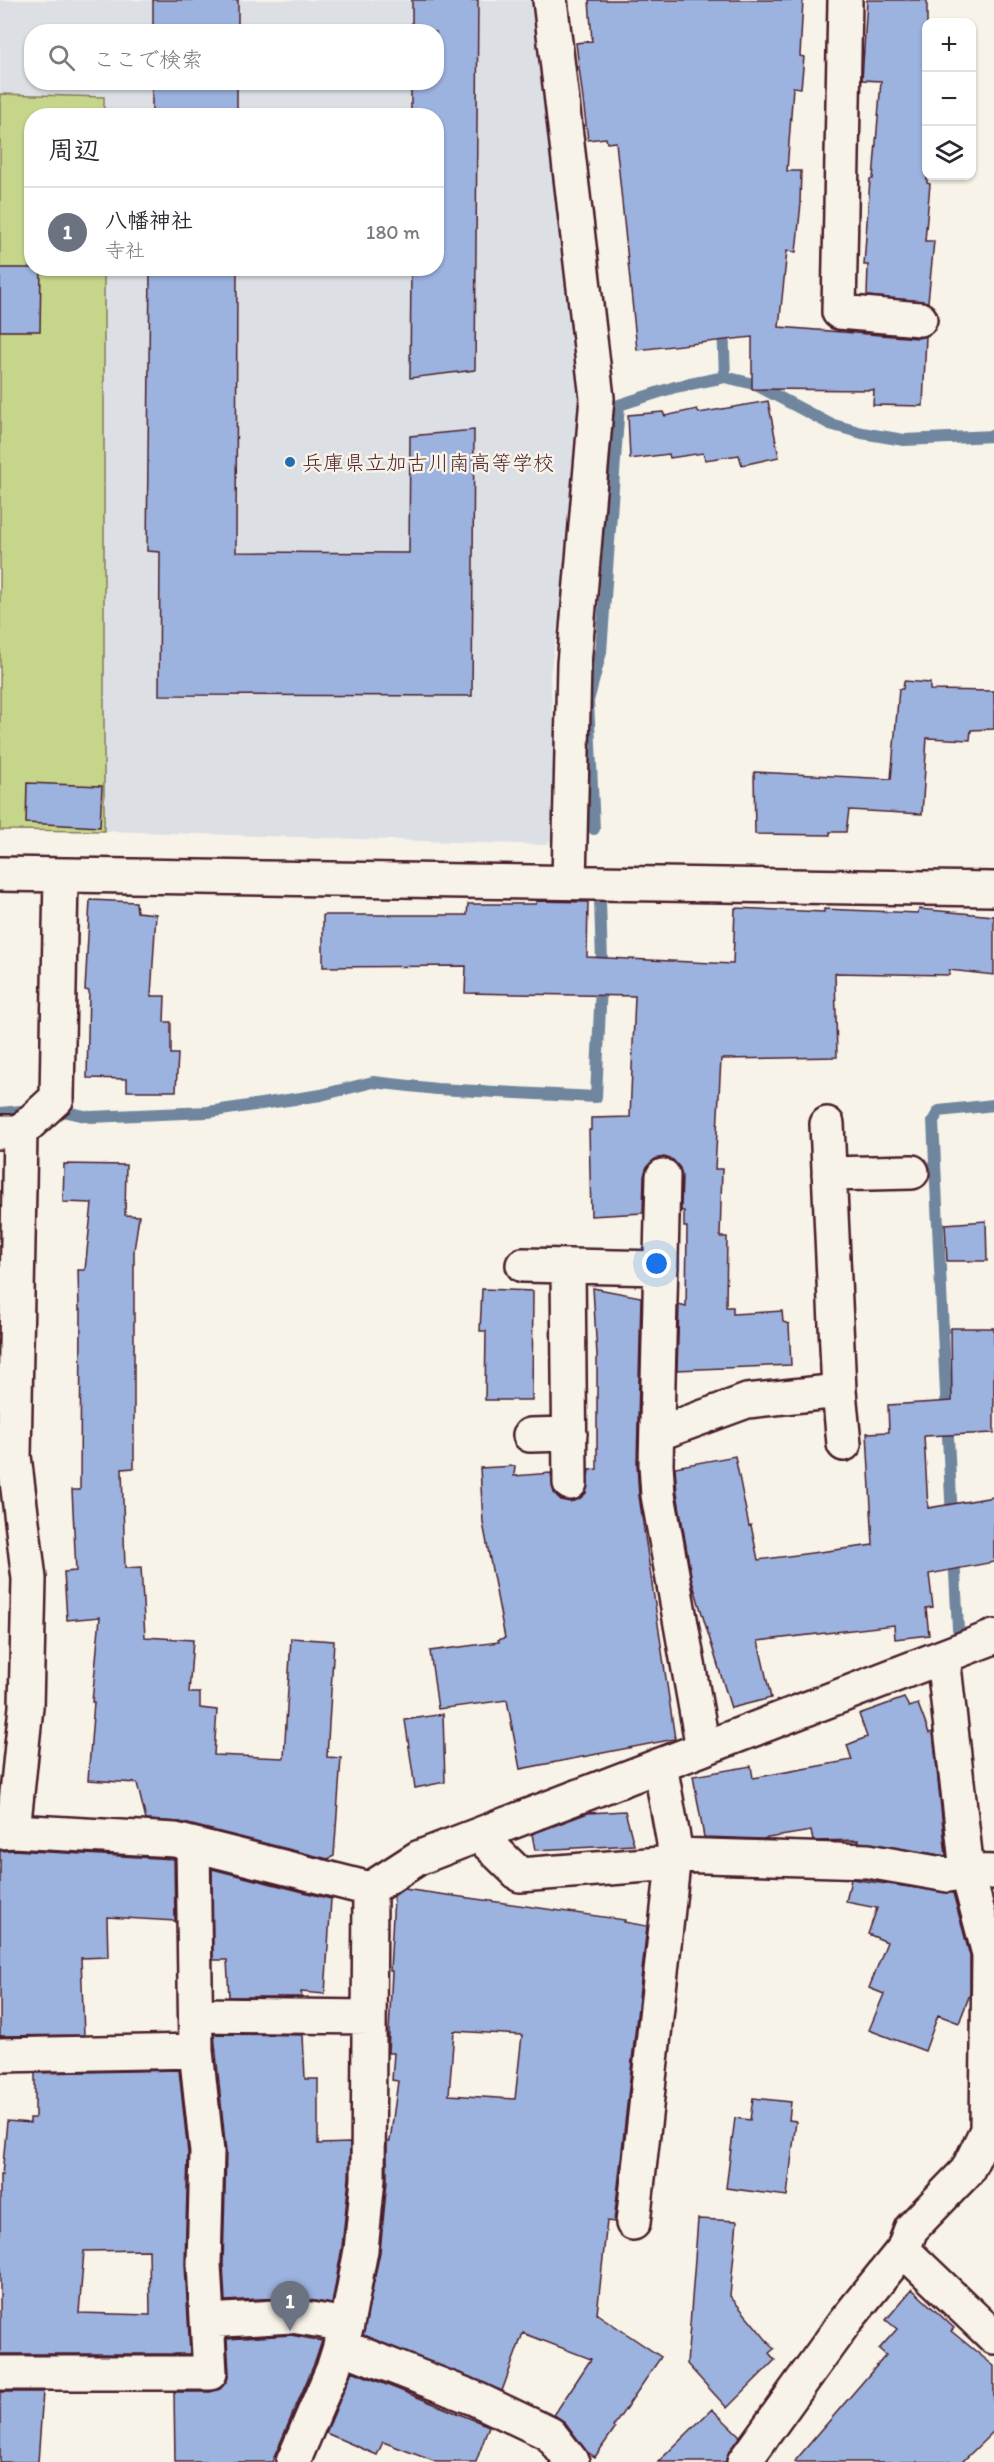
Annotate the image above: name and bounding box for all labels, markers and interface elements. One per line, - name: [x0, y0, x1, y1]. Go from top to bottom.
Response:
- map controls: [922, 18, 976, 180]
- button: +: [922, 18, 976, 72]
- search box: [24, 24, 444, 90]
- icon: search: [45, 41, 78, 74]
- text: ここで検索: [93, 46, 203, 73]
- button: −: [922, 72, 976, 126]
- button: layers: [922, 126, 976, 180]
- text: 周辺: [48, 134, 100, 166]
- text: 八幡神社: [105, 207, 193, 234]
- text: 1: [63, 220, 72, 244]
- text: 180 m: [366, 220, 420, 244]
- text: 寺社: [105, 238, 145, 262]
- place label: 兵庫県立加古川南高等学校: [302, 450, 554, 475]
- marker: 兵庫県立加古川南高等学校: [283, 455, 297, 469]
- your location: [642, 1249, 671, 1278]
- pin: 1: [270, 2282, 310, 2331]

